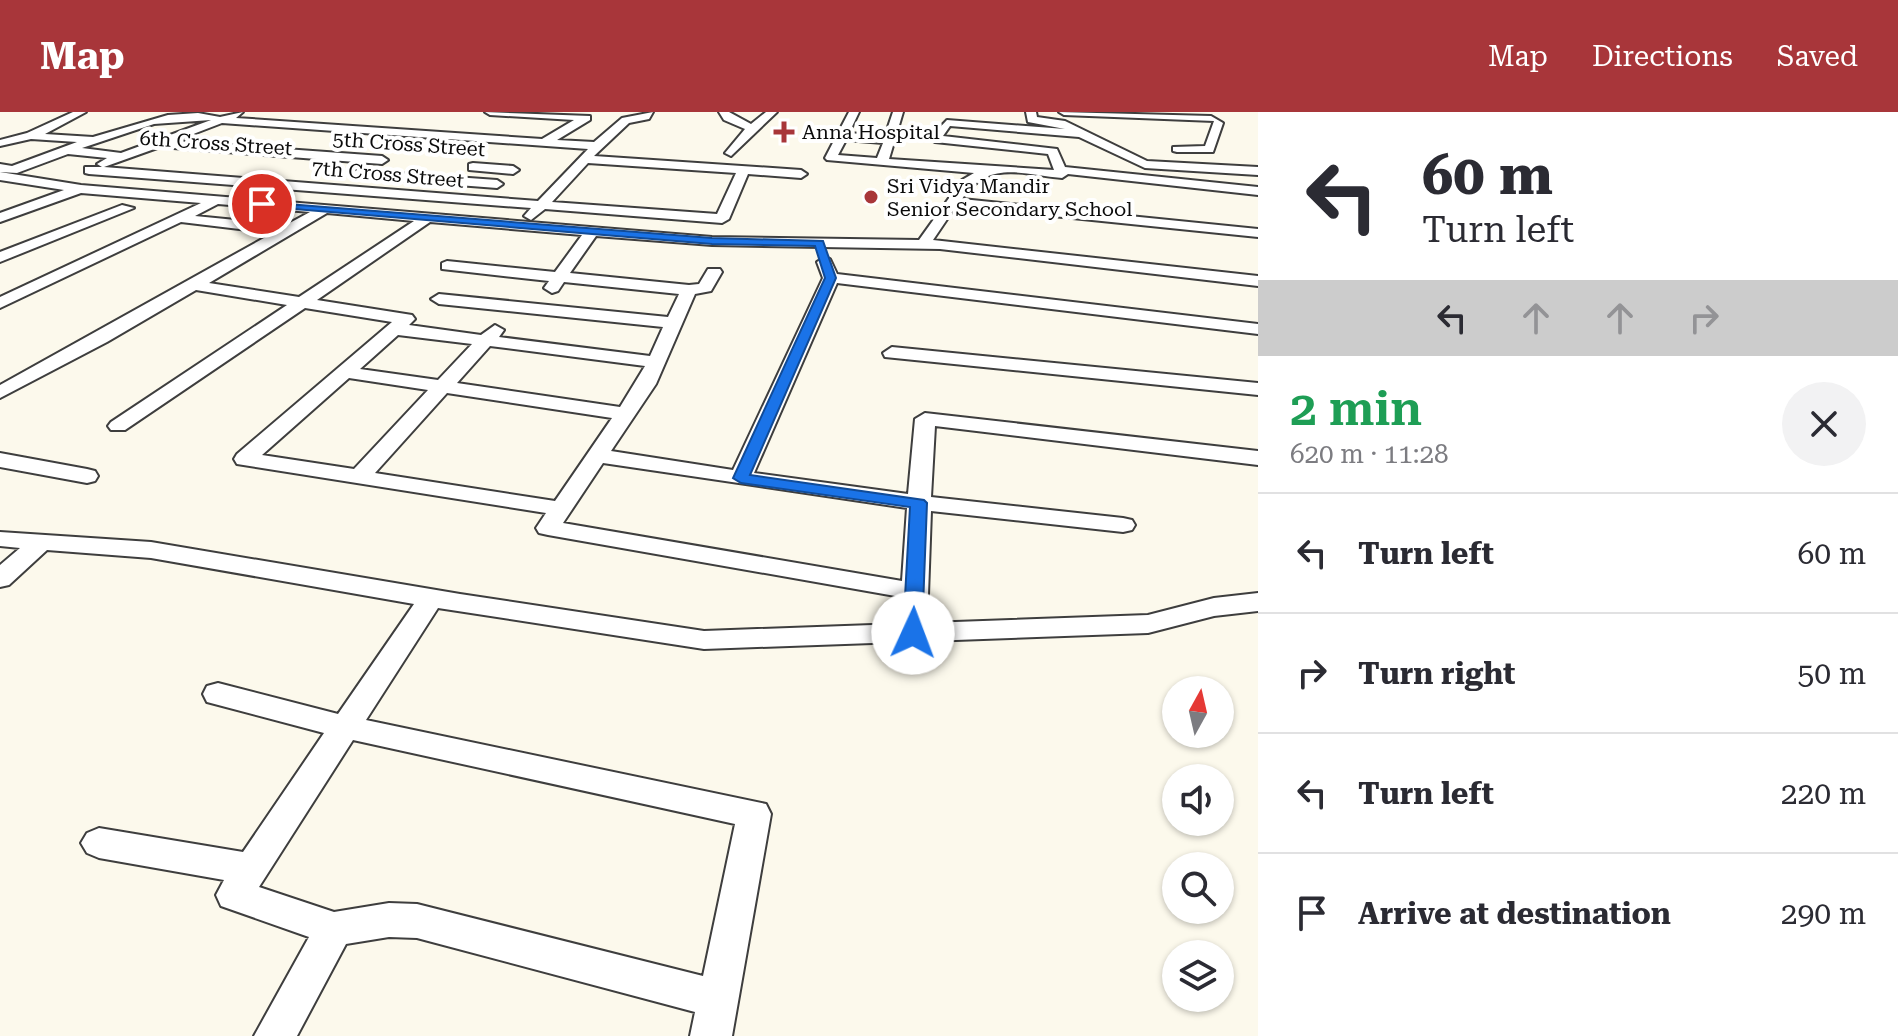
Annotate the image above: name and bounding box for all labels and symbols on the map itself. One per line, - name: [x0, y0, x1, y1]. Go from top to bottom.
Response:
- place label: Anna Hospital: [802, 120, 940, 144]
- marker: Anna Hospital: [773, 121, 795, 143]
- street label: 6th Cross Street: [139, 126, 294, 160]
- street label: 5th Cross Street: [332, 127, 487, 161]
- street label: 7th Cross Street: [311, 155, 466, 193]
- pin: [228, 170, 296, 238]
- place label: Sri Vidya Mandir Senior Secondary School: [887, 174, 1133, 221]
- marker: Sri Vidya Mandir Senior Secondary School: [862, 188, 880, 206]
- position arrow: [871, 591, 955, 675]
- north arrow: [1162, 676, 1234, 748]

